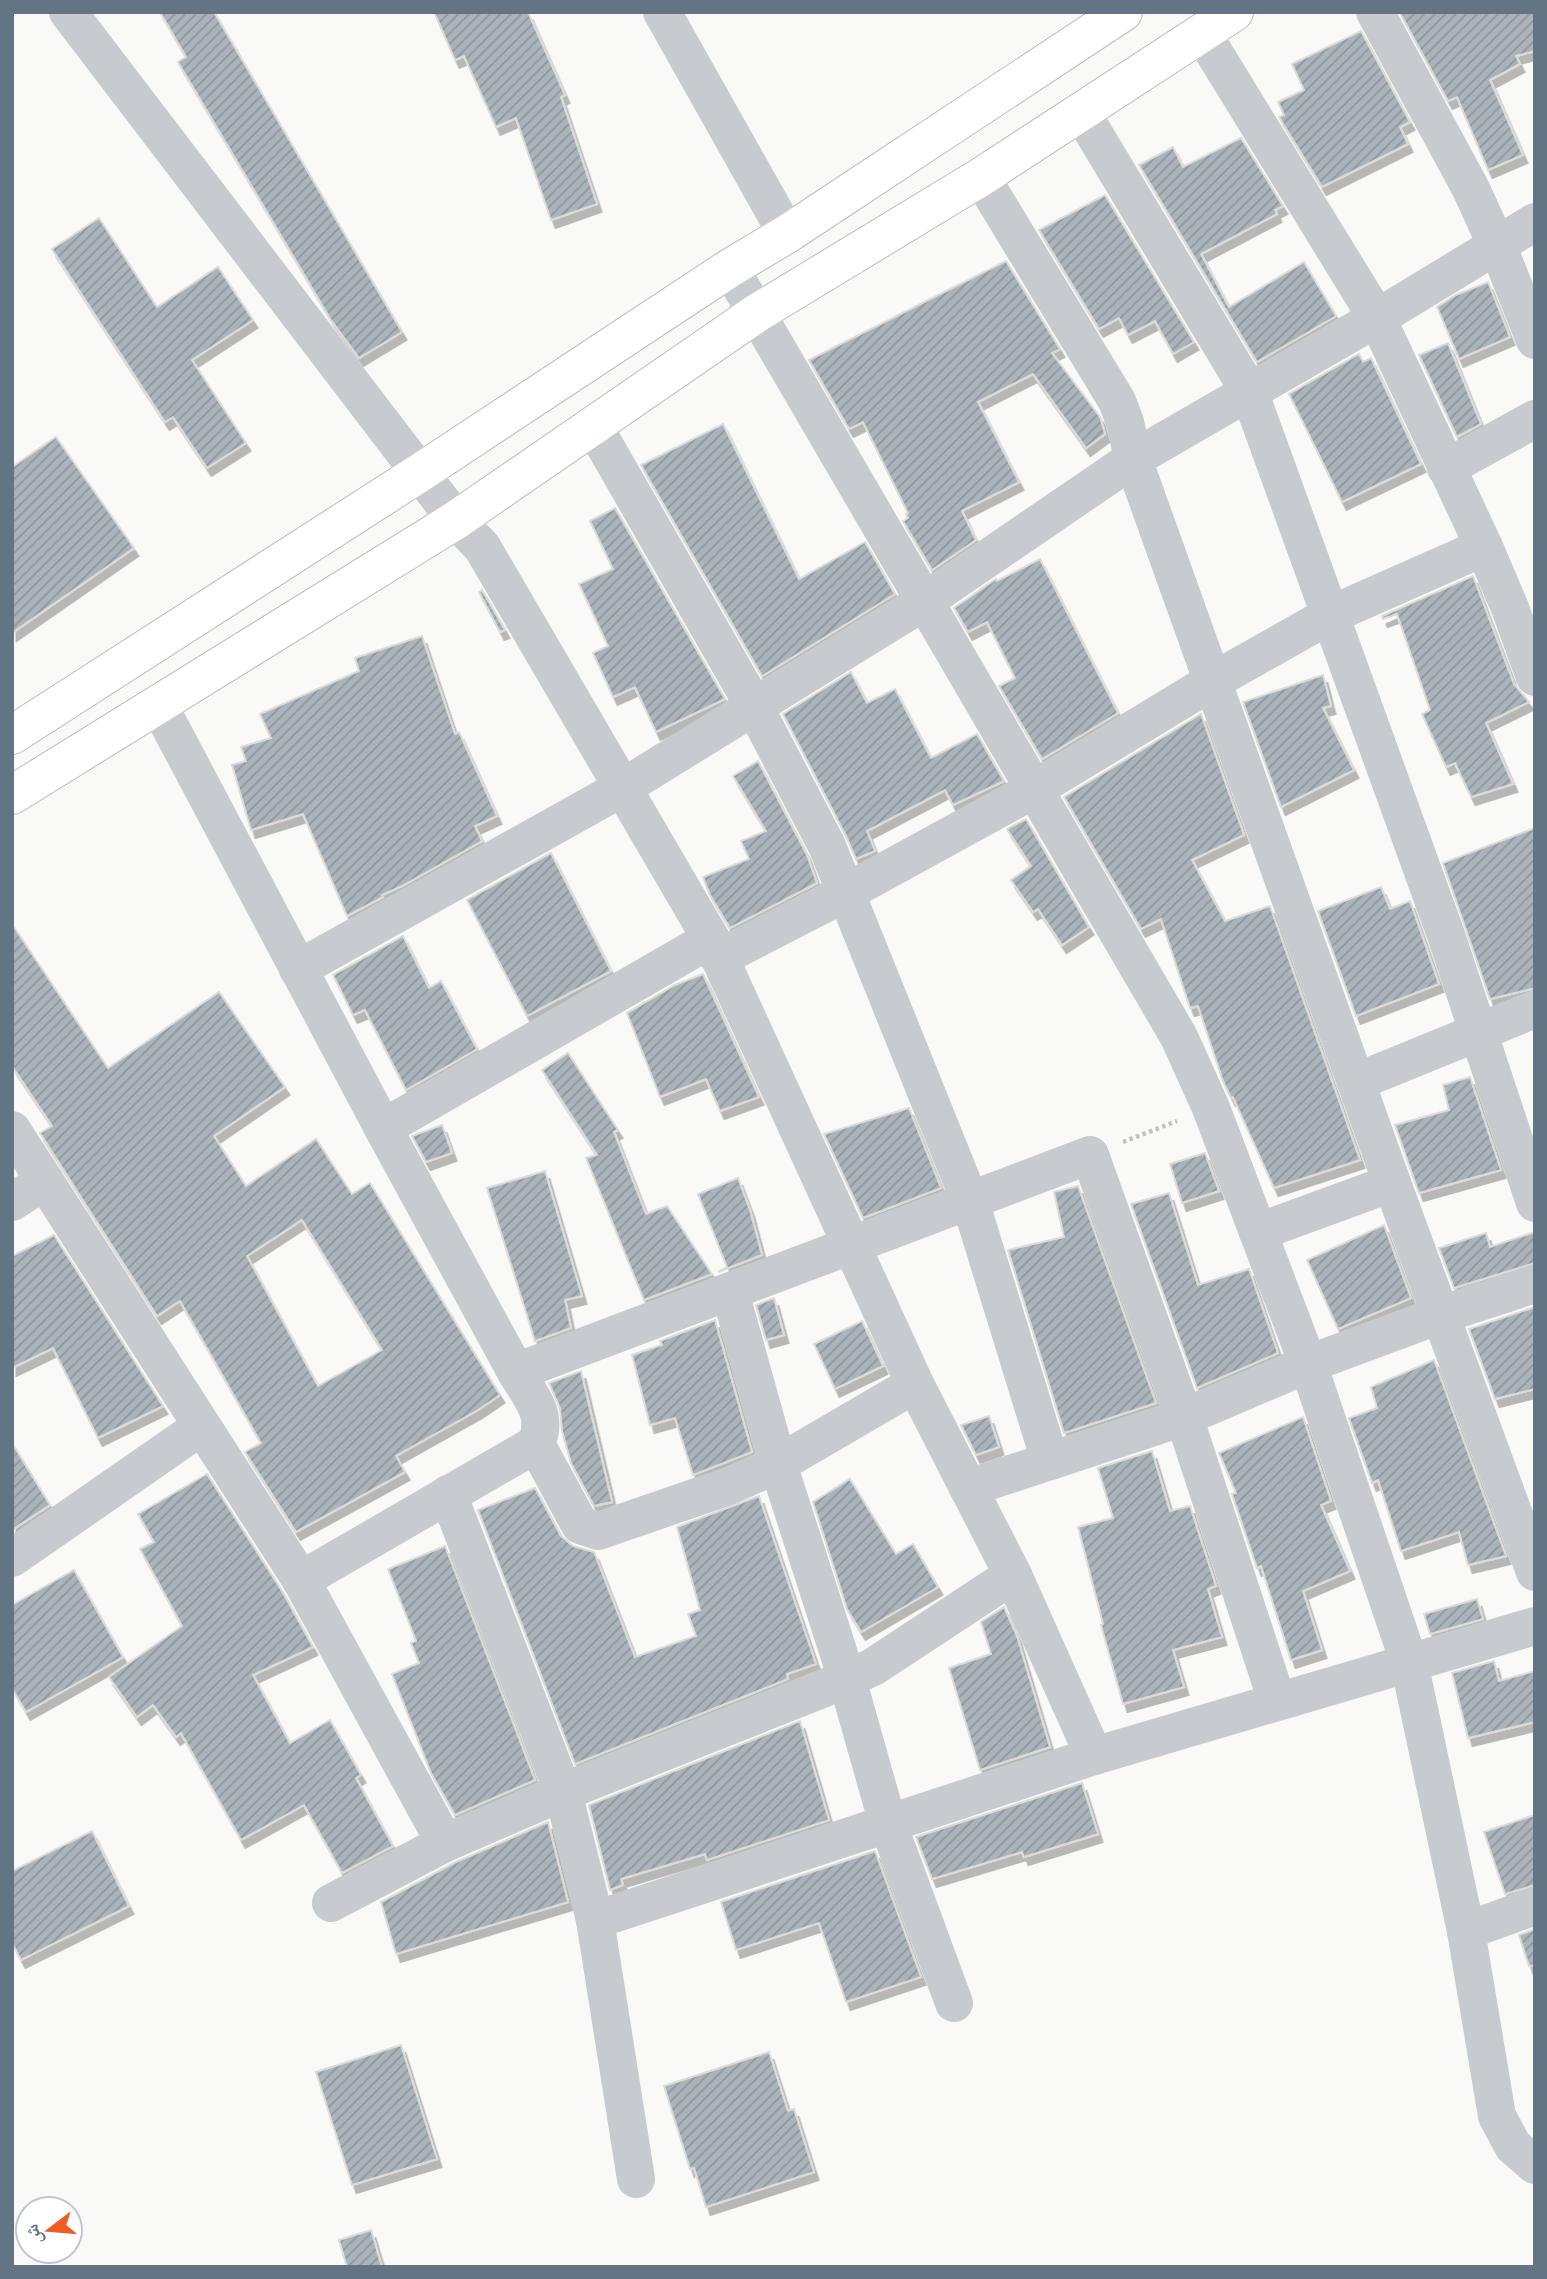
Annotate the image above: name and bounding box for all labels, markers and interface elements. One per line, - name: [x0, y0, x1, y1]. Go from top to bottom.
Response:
- north arrow: [14, 2195, 84, 2265]
- text: ش: [20, 2222, 47, 2247]

